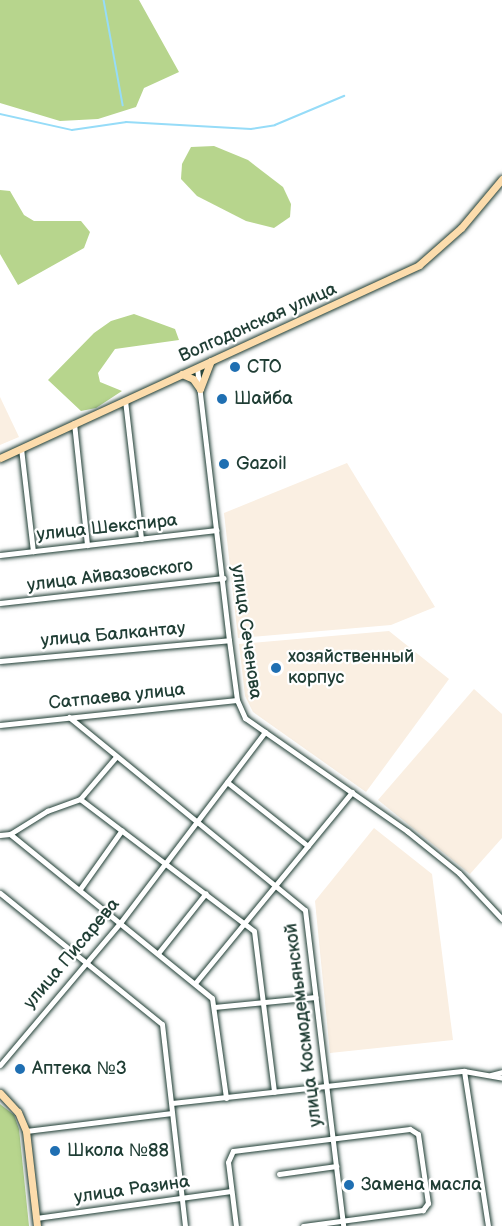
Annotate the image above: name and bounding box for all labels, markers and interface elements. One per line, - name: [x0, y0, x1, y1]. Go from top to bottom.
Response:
- street label: Волгодонская улица: [176, 279, 340, 367]
- place label: СТО: [247, 356, 282, 378]
- marker: СТО: [228, 360, 242, 374]
- place label: Шайба: [234, 388, 293, 410]
- marker: Шайба: [215, 392, 229, 406]
- place label: Gazoil: [236, 453, 287, 475]
- marker: Gazoil: [217, 457, 231, 471]
- street label: улица Шекспира: [36, 510, 178, 546]
- street label: улица Айвазовского: [26, 555, 194, 597]
- street label: улица Сеченова: [226, 563, 266, 701]
- street label: улица Балкантау: [40, 618, 186, 652]
- place label: хозяйственный корпус: [288, 647, 414, 690]
- marker: хозяйственный корпус: [269, 661, 283, 675]
- street label: Сатпаева улица: [48, 679, 186, 715]
- street label: улица Писарева: [19, 894, 125, 1014]
- street label: улица Космодемьянской: [281, 922, 327, 1128]
- place label: Аптека №3: [32, 1058, 127, 1080]
- marker: Аптека №3: [13, 1062, 27, 1076]
- place label: Школа №88: [67, 1140, 169, 1162]
- marker: Школа №88: [48, 1144, 62, 1158]
- street label: улица Разина: [73, 1171, 191, 1209]
- place label: Замена масла: [361, 1174, 482, 1196]
- marker: Замена масла: [342, 1178, 356, 1192]

